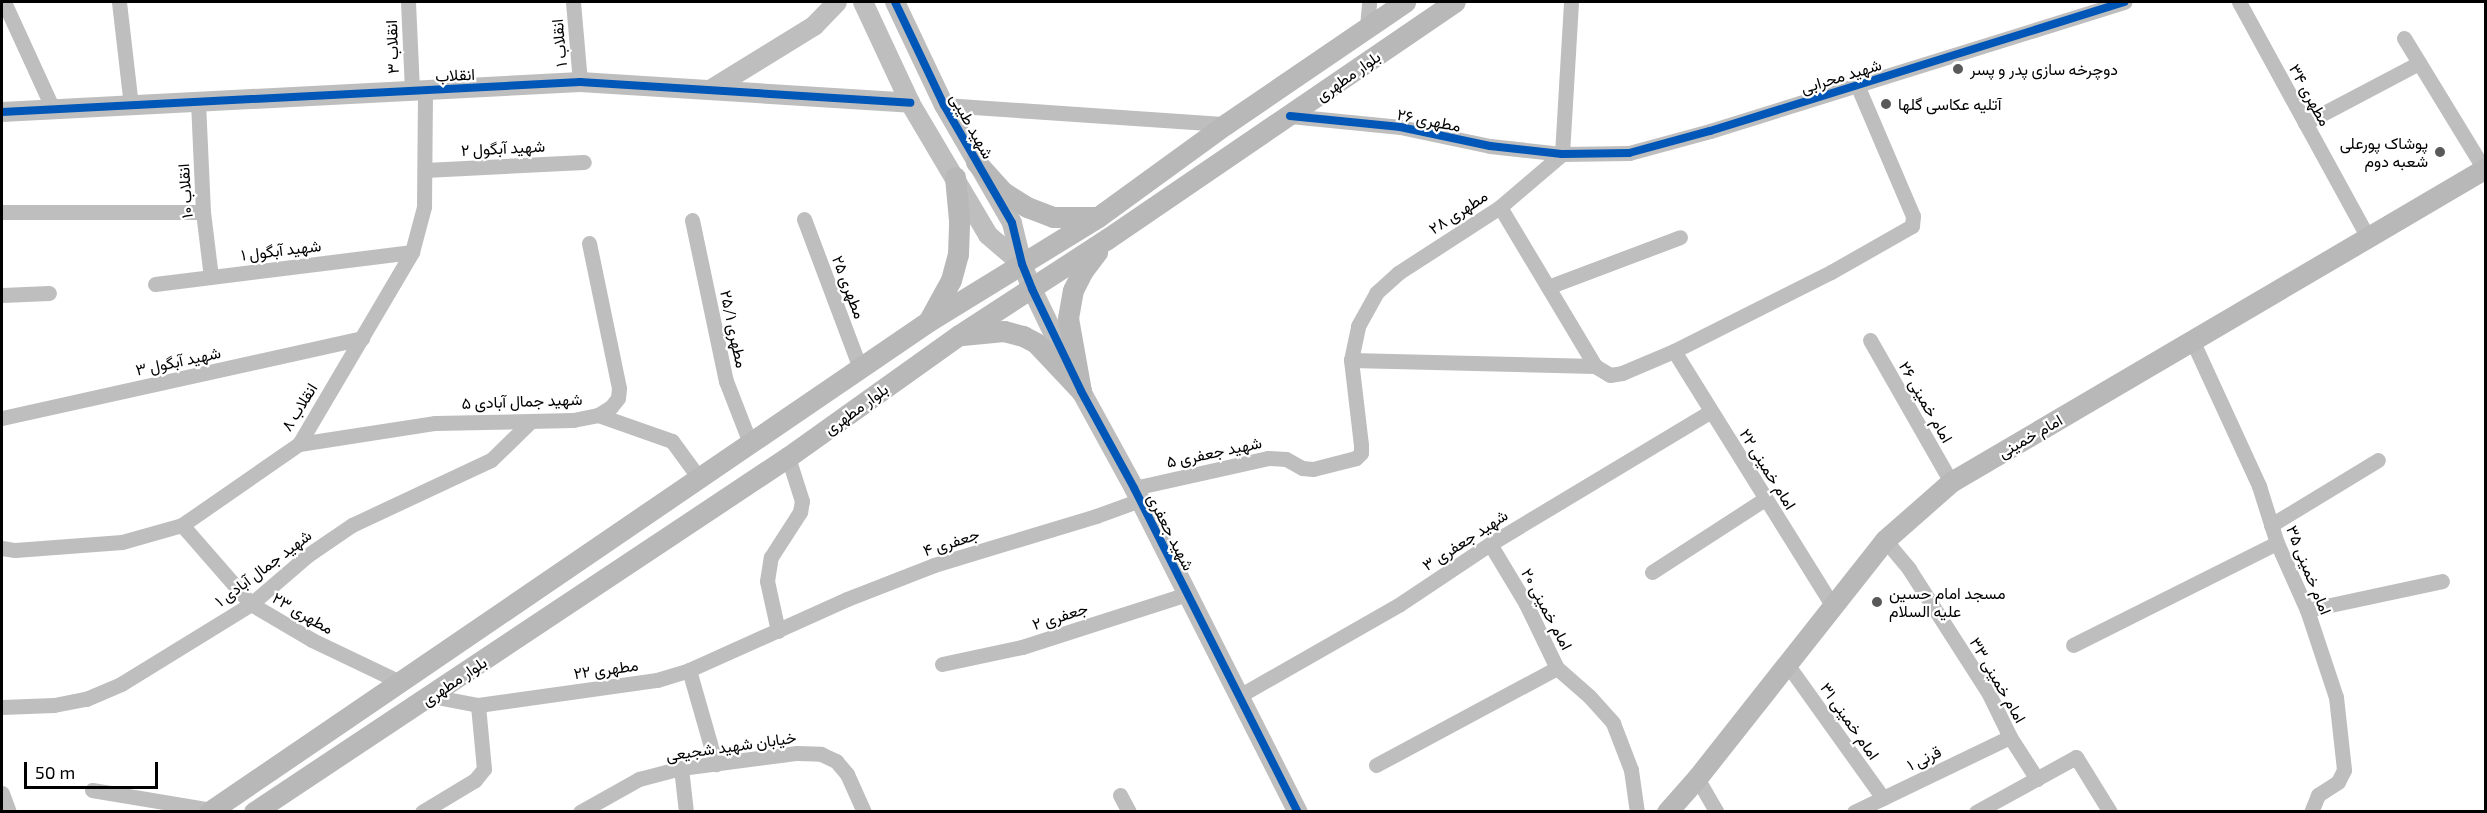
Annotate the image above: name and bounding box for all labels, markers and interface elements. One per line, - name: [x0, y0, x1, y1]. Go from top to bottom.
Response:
- street label: انقلاب ۱: [547, 18, 571, 68]
- street label: انقلاب ۳: [381, 20, 403, 74]
- street label: بلوار مطهری: [1312, 47, 1384, 105]
- street label: شهید محرابی: [1798, 55, 1884, 97]
- place label: دوچرخه سازی پدر و پسر: [1970, 59, 2118, 79]
- street label: مطهری ۳۴: [2285, 61, 2335, 129]
- marker: دوچرخه سازی پدر و پسر: [1951, 62, 1965, 76]
- street label: انقلاب: [435, 64, 475, 86]
- street label: شهید طیبی: [946, 90, 998, 162]
- place label: آتلیه عکاسی گلها: [1898, 94, 2001, 114]
- marker: آتلیه عکاسی گلها: [1879, 97, 1893, 111]
- street label: مطهری ۲۶: [1396, 104, 1462, 136]
- place label: پوشاک پورعلی شعبه دوم: [2340, 133, 2428, 171]
- street label: شهید آبگول ۲: [460, 136, 546, 160]
- marker: پوشاک پورعلی شعبه دوم: [2433, 145, 2447, 159]
- street label: انقلاب ۱۰: [174, 163, 196, 219]
- street label: مطهری ۲۸: [1425, 186, 1491, 238]
- street label: شهید آبگول ۱: [240, 236, 322, 264]
- street label: مطهری ۲۵: [828, 253, 870, 321]
- street label: مطهری ۲۵/۱: [716, 288, 752, 370]
- street label: شهید آبگول ۳: [134, 343, 222, 379]
- street label: امام خمینی ۲۶: [1895, 358, 1957, 446]
- street label: بلوار مطهری: [820, 379, 892, 439]
- street label: انقلاب ۸: [277, 380, 321, 434]
- street label: شهید جمال آبادی ۵: [461, 389, 583, 413]
- street label: امام خمینی: [1994, 410, 2066, 462]
- street label: امام خمینی ۲۲: [1736, 425, 1800, 513]
- street label: شهید جعفری ۵: [1165, 433, 1263, 471]
- street label: شهید جعفری: [1143, 490, 1199, 574]
- street label: شهید جعفری ۳: [1419, 505, 1511, 575]
- street label: امام خمینی ۳۵: [2282, 523, 2336, 617]
- street label: جعفری ۴: [920, 524, 982, 560]
- street label: شهید جمال آبادی ۱: [211, 525, 315, 611]
- street label: امام خمینی ۲۰: [1517, 565, 1577, 653]
- place label: مسجد امام حسین علیه السلام: [1889, 583, 2006, 621]
- street label: مطهری ۲۳: [269, 588, 337, 638]
- marker: مسجد امام حسین علیه السلام: [1870, 595, 1884, 609]
- street label: جعفری ۲: [1030, 598, 1090, 634]
- street label: امام خمینی ۳۳: [1966, 634, 2030, 726]
- street label: بلوار مطهری: [418, 652, 490, 710]
- street label: مطهری ۲۲: [572, 655, 640, 683]
- street label: امام خمینی ۳۱: [1816, 679, 1884, 763]
- street label: خیابان شهید شجیعی: [665, 727, 797, 765]
- street label: قرنی ۱: [1904, 742, 1944, 774]
- scale bar: [27, 750, 160, 788]
- text: 50 m: [35, 761, 75, 783]

